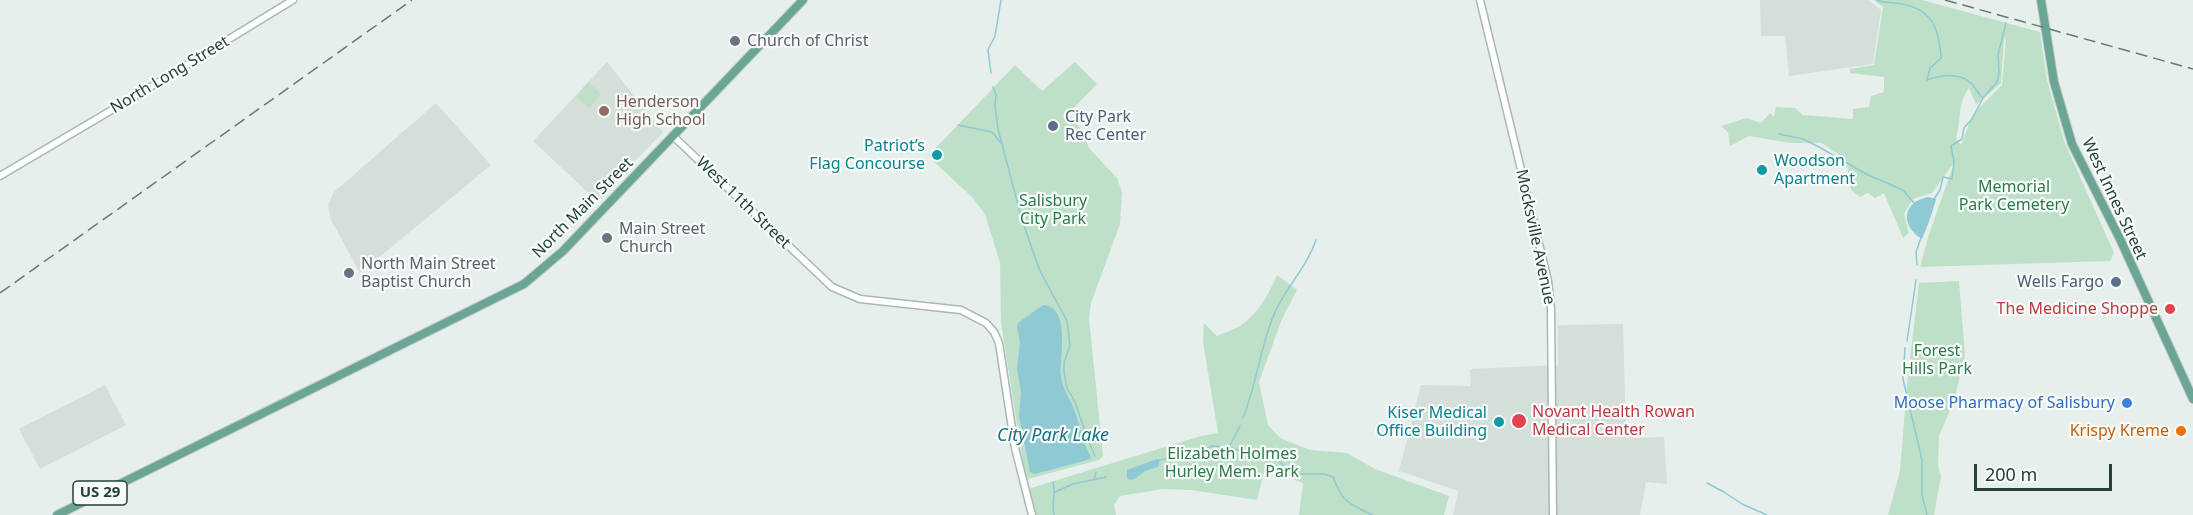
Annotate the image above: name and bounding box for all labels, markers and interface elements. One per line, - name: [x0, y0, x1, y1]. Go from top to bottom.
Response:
- place label: Church of Christ: [747, 31, 868, 51]
- street label: North Long Street: [107, 32, 233, 118]
- marker: Church of Christ: [728, 34, 742, 48]
- place label: Henderson High School: [616, 92, 706, 130]
- marker: Henderson High School: [597, 104, 611, 118]
- place label: City Park Rec Center: [1065, 107, 1146, 145]
- marker: City Park Rec Center: [1046, 119, 1060, 133]
- street label: West Innes Street: [2077, 135, 2151, 263]
- place label: Patriot’s Flag Concourse: [809, 136, 925, 174]
- marker: Patriot’s Flag Concourse: [930, 148, 944, 162]
- place label: Woodson Apartment: [1774, 151, 1855, 189]
- street label: West 11th Street: [692, 153, 794, 253]
- street label: North Main Street: [529, 154, 637, 262]
- marker: Woodson Apartment: [1755, 163, 1769, 177]
- street label: Mocksville Avenue: [1511, 168, 1559, 306]
- park label: Memorial Park Cemetery: [1959, 177, 2069, 215]
- park label: Salisbury City Park: [1019, 191, 1087, 229]
- place label: Main Street Church: [619, 219, 705, 257]
- marker: Main Street Church: [600, 231, 614, 245]
- place label: North Main Street Baptist Church: [361, 254, 496, 292]
- marker: North Main Street Baptist Church: [342, 266, 356, 280]
- place label: Wells Fargo: [2017, 272, 2104, 292]
- marker: Wells Fargo: [2109, 275, 2123, 289]
- place label: The Medicine Shoppe: [1997, 299, 2158, 319]
- marker: The Medicine Shoppe: [2163, 302, 2177, 316]
- park label: Forest Hills Park: [1902, 341, 1972, 379]
- place label: Moose Pharmacy of Salisbury: [1894, 393, 2115, 413]
- marker: Moose Pharmacy of Salisbury: [2120, 396, 2134, 410]
- place label: Novant Health Rowan Medical Center: [1532, 402, 1695, 440]
- place label: Kiser Medical Office Building: [1376, 403, 1487, 441]
- marker: Novant Health Rowan Medical Center: [1510, 412, 1528, 430]
- marker: Kiser Medical Office Building: [1492, 415, 1506, 429]
- place label: Krispy Kreme: [2070, 421, 2169, 441]
- marker: Krispy Kreme: [2174, 424, 2188, 438]
- water label: City Park Lake: [997, 425, 1109, 447]
- park label: Elizabeth Holmes Hurley Mem. Park: [1165, 444, 1299, 482]
- scale bar: [1977, 452, 2115, 490]
- text: 200 m: [1985, 462, 2037, 486]
- road number: US 29: [73, 481, 127, 505]

